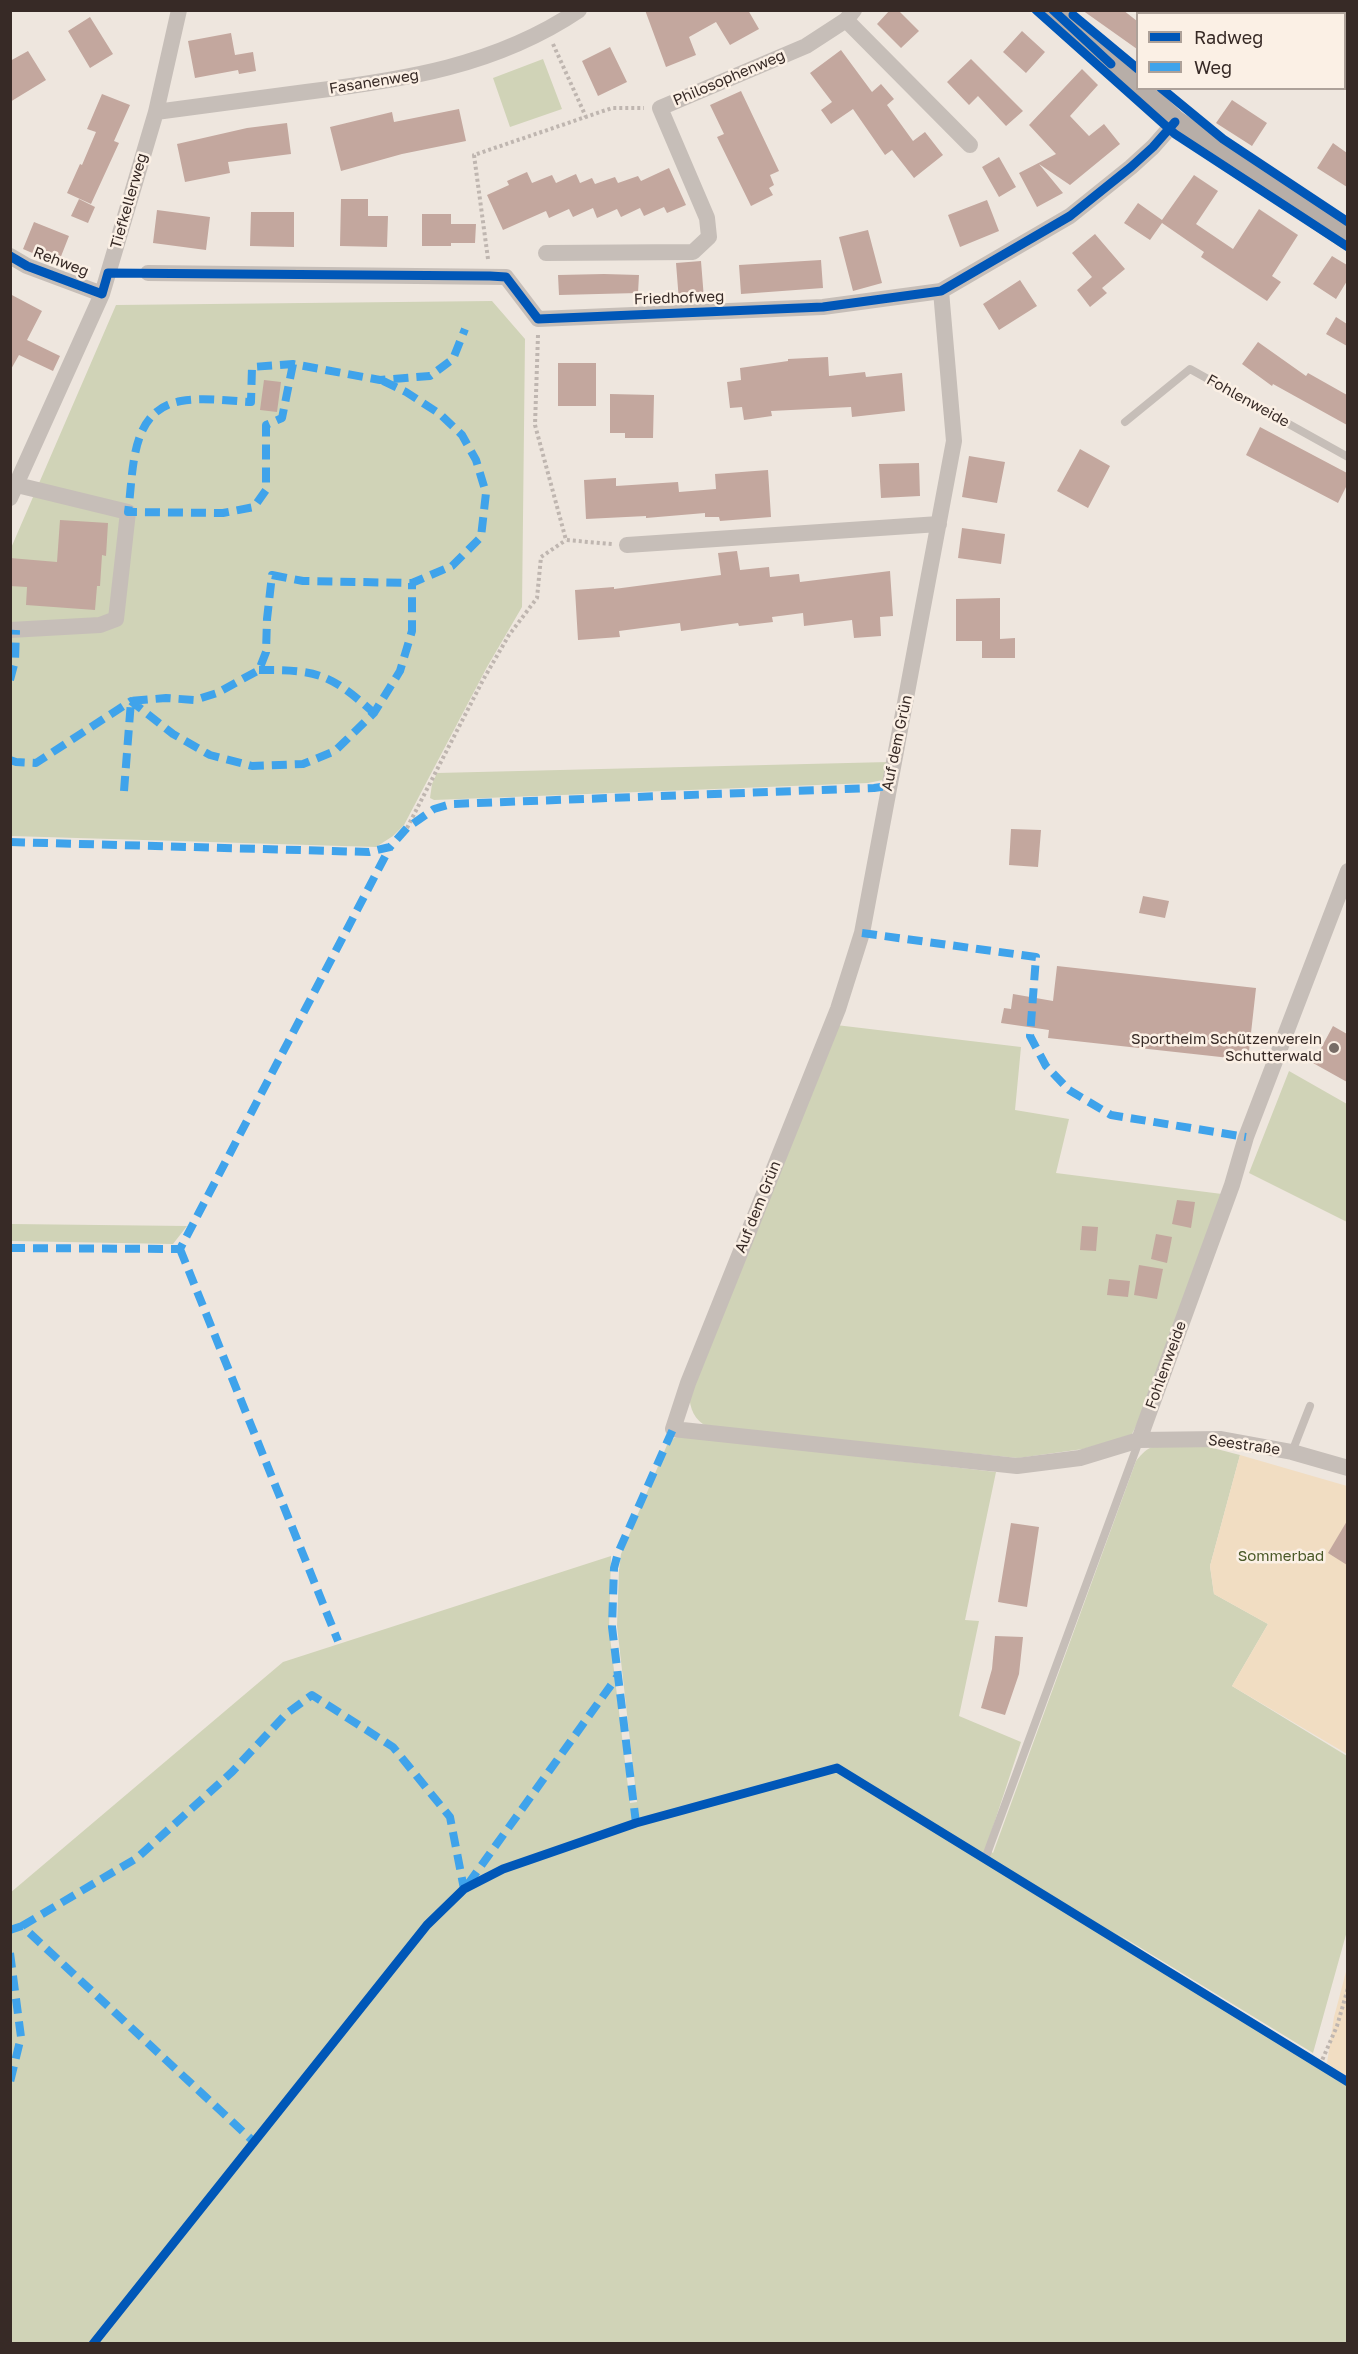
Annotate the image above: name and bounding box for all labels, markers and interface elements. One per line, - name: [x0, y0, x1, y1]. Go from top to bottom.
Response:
- legend: [1136, 12, 1346, 90]
- text: Radweg: [1194, 26, 1263, 48]
- street label: Philosophenweg: [670, 46, 788, 110]
- text: Weg: [1194, 56, 1232, 78]
- street label: Fasanenweg: [328, 66, 420, 98]
- street label: Tiefkellerweg: [107, 151, 151, 251]
- street label: Rehweg: [31, 243, 91, 281]
- street label: Friedhofweg: [633, 287, 725, 309]
- street label: Fohlenweide: [1203, 371, 1293, 431]
- street label: Auf dem Grün: [878, 693, 916, 793]
- place label: Sportheim Schützenverein Schutterwald: [1131, 1030, 1322, 1065]
- marker: Sportheim Schützenverein Schutterwald: [1327, 1041, 1341, 1055]
- street label: Auf dem Grün: [731, 1158, 785, 1256]
- street label: Fohlenweide: [1142, 1319, 1190, 1411]
- street label: Seestraße: [1207, 1431, 1281, 1459]
- park label: Sommerbad: [1238, 1547, 1324, 1565]

